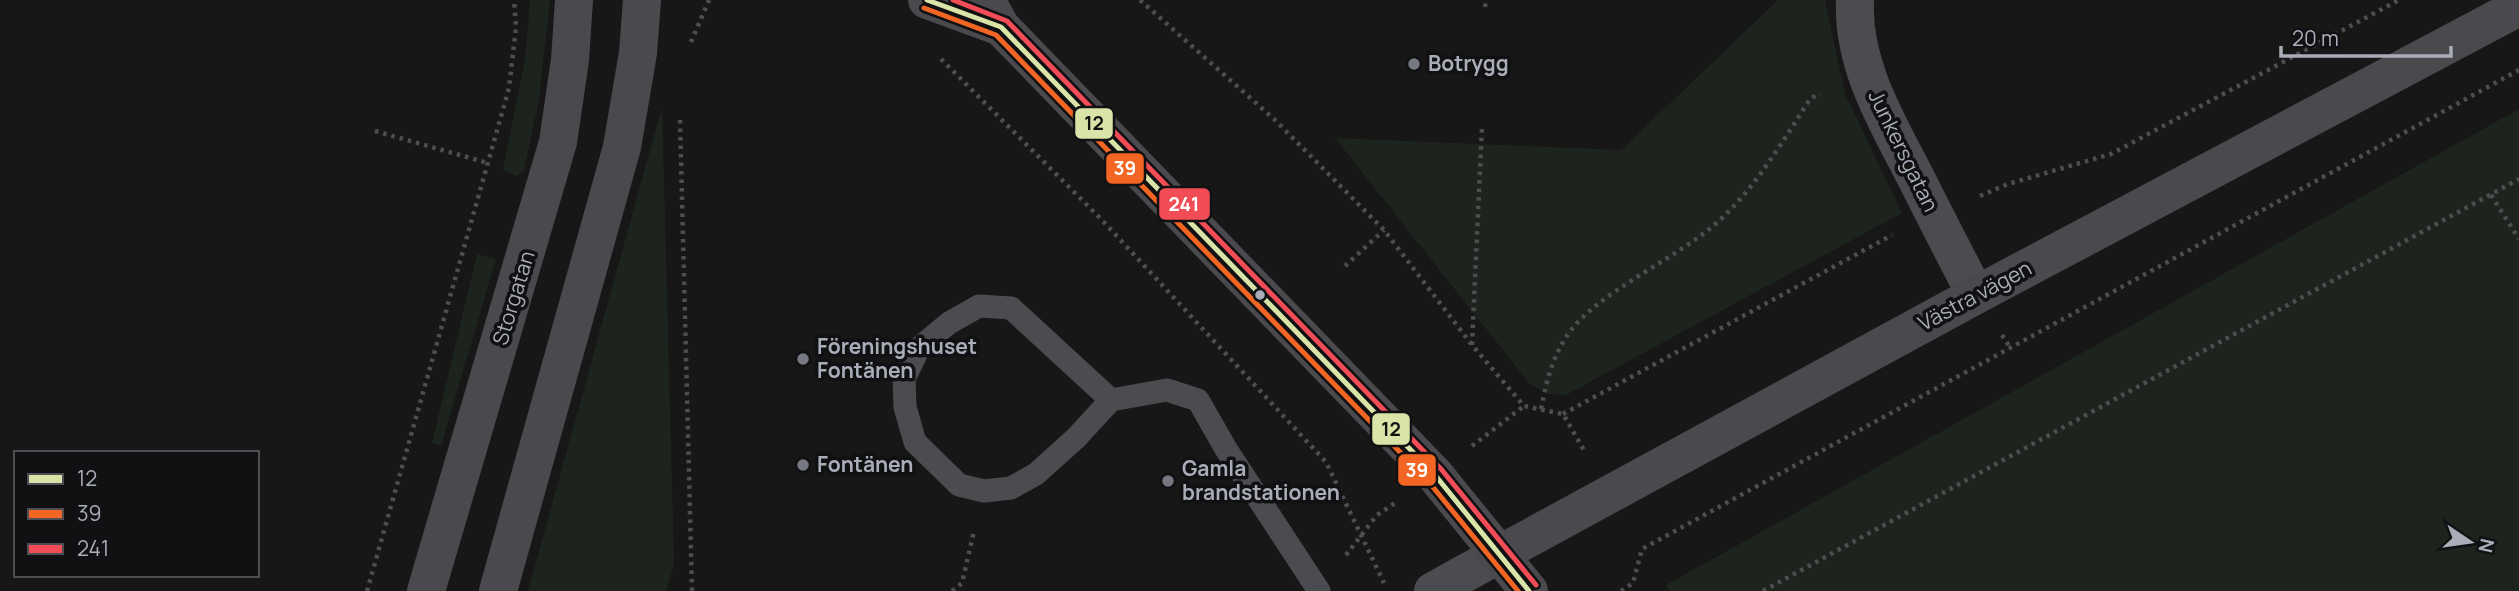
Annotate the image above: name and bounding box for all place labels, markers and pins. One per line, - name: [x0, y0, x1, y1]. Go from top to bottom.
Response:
- place label: Botrygg: [1428, 49, 1509, 77]
- marker: Botrygg: [1406, 56, 1422, 72]
- unlabelled marker: [1253, 288, 1267, 302]
- place label: Föreningshuset Fontänen: [817, 332, 977, 384]
- marker: Föreningshuset Fontänen: [795, 351, 811, 367]
- place label: Fontänen: [817, 450, 913, 478]
- place label: Gamla brandstationen: [1182, 454, 1340, 506]
- marker: Fontänen: [795, 457, 811, 473]
- marker: Gamla brandstationen: [1160, 473, 1176, 489]

